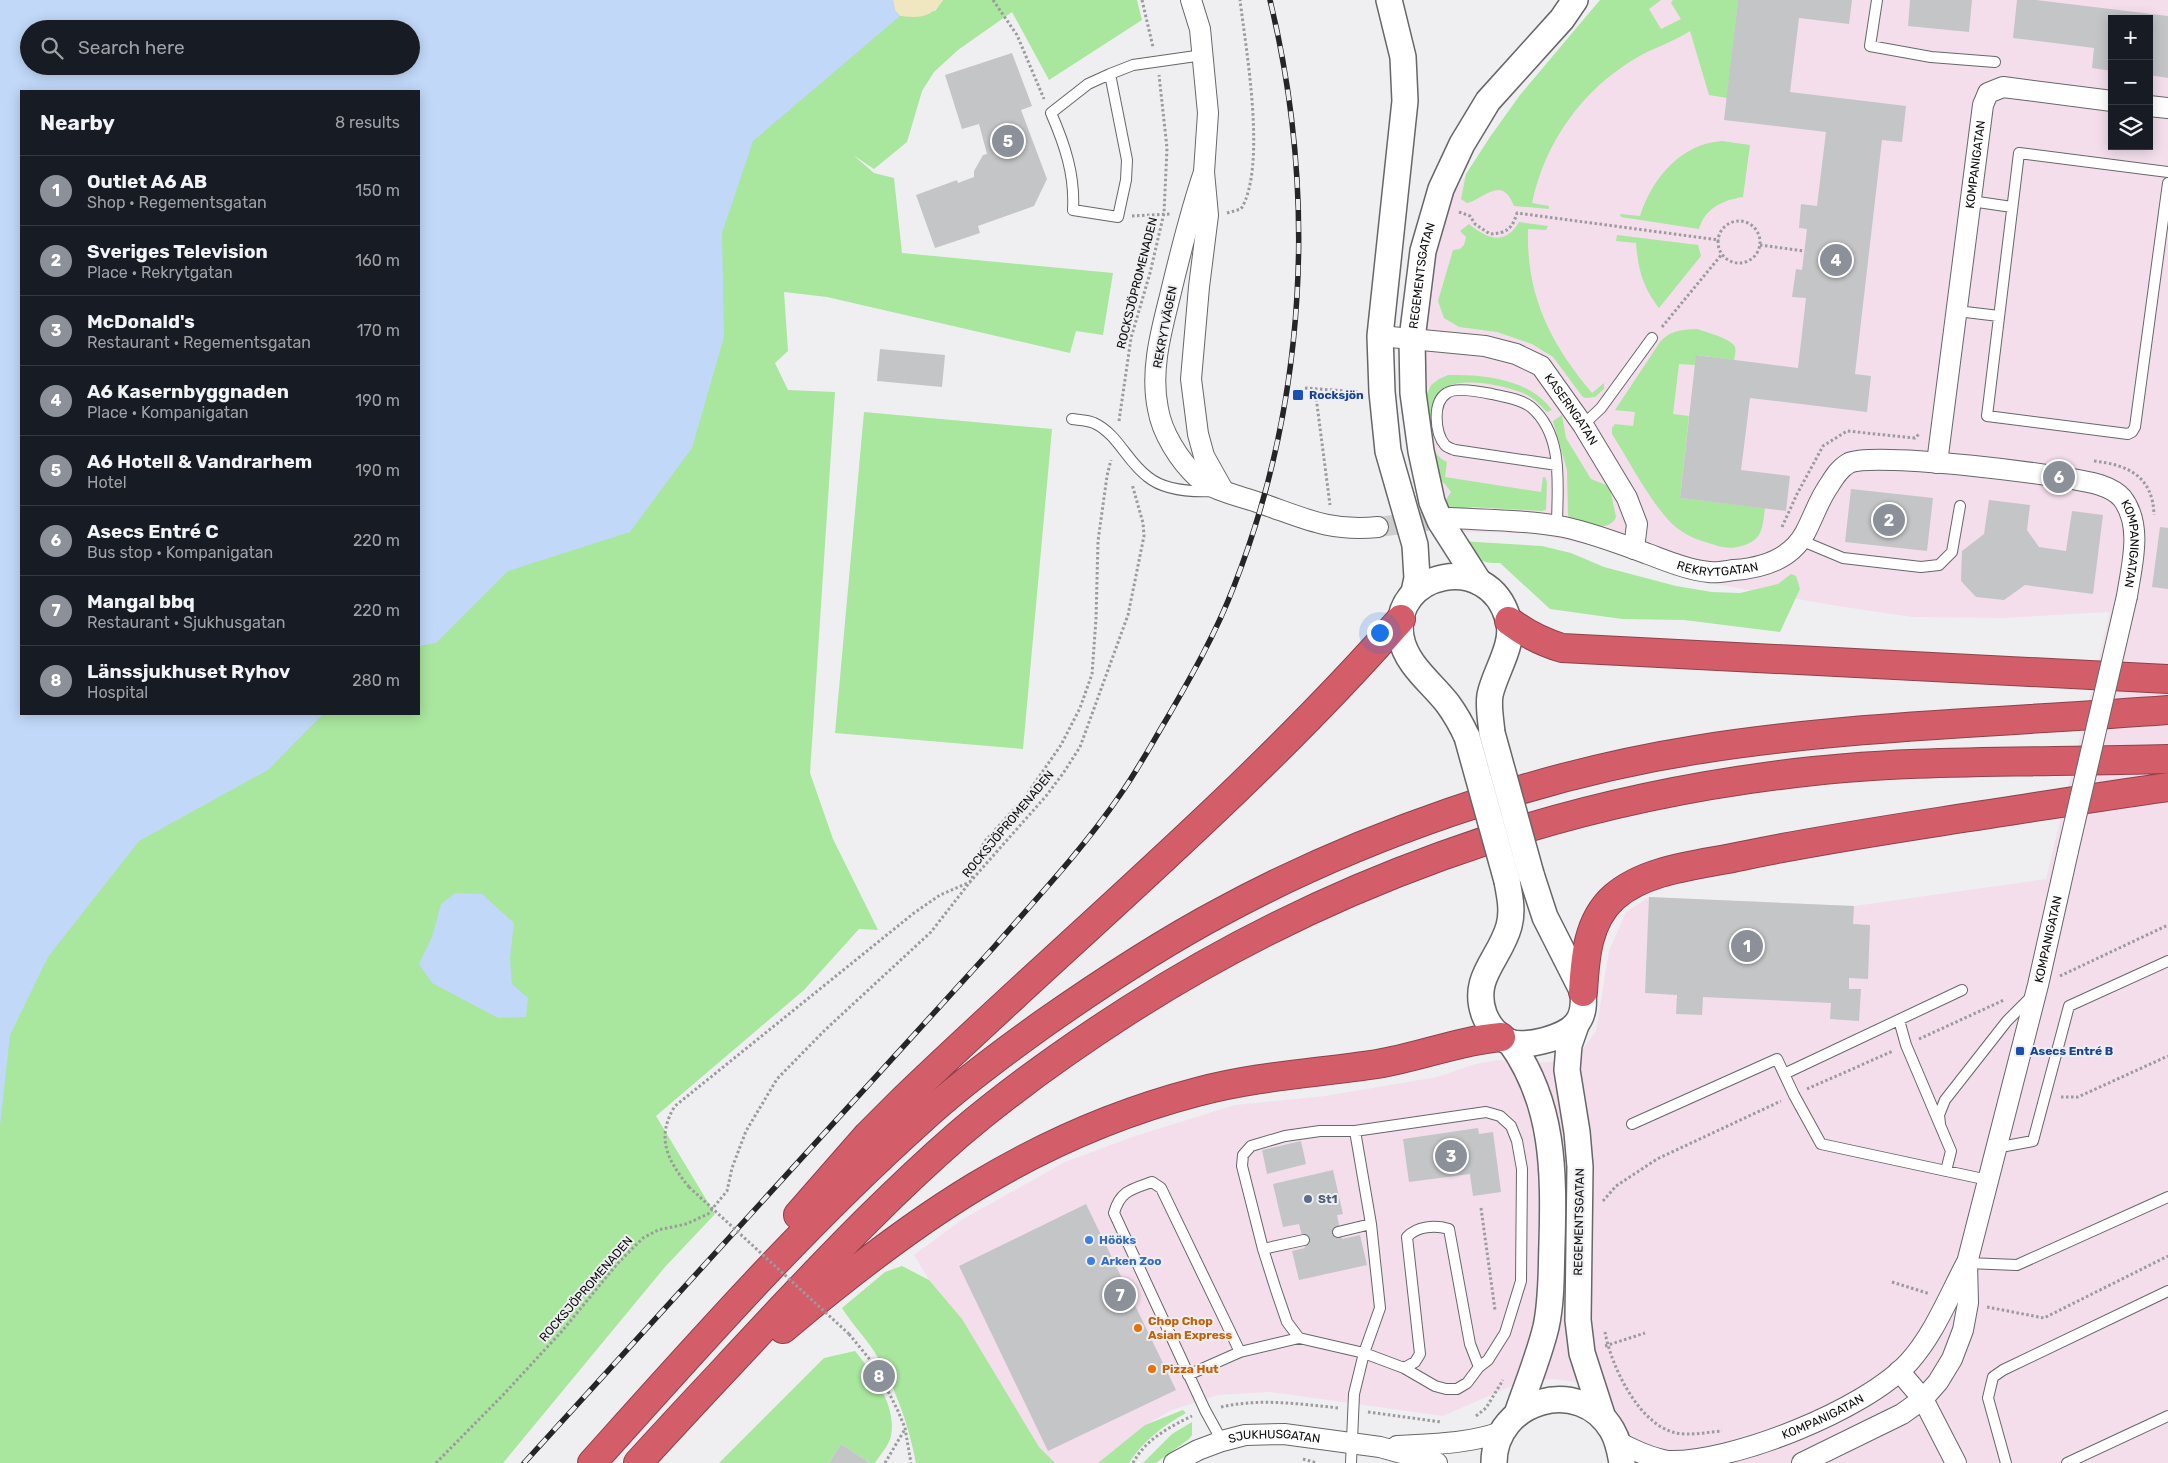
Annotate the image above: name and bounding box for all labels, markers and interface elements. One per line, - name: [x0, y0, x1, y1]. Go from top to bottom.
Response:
- map controls: [2108, 15, 2153, 150]
- button: +: [2108, 15, 2153, 60]
- search box: [20, 20, 420, 75]
- icon: search: [38, 34, 66, 62]
- text: Search here: [78, 36, 185, 59]
- button: −: [2108, 60, 2153, 105]
- button: layers: [2108, 105, 2153, 150]
- text: Nearby: [40, 110, 115, 135]
- text: 8 results: [335, 113, 400, 132]
- street label: KOMPANIGATAN: [1963, 119, 1988, 209]
- pin: 5: [992, 122, 1024, 160]
- text: Outlet A6 AB: [87, 170, 207, 193]
- text: 1: [52, 181, 60, 200]
- text: 150 m: [355, 181, 400, 200]
- text: Shop · Regementsgatan: [87, 193, 267, 212]
- street label: ROCKSJÖPROMENADEN: [1114, 216, 1160, 350]
- street label: REGEMENTSGATAN: [1406, 221, 1438, 330]
- text: Sveriges Television: [87, 240, 268, 263]
- pin: 4: [1820, 241, 1852, 279]
- text: 2: [51, 251, 61, 270]
- text: 160 m: [355, 251, 400, 270]
- text: Place · Rekrytgatan: [87, 263, 233, 282]
- street label: REKRYTVÄGEN: [1150, 285, 1180, 369]
- text: McDonald's: [87, 310, 195, 333]
- text: 3: [51, 321, 61, 340]
- text: 170 m: [357, 321, 400, 340]
- text: Restaurant · Regementsgatan: [87, 333, 311, 352]
- street label: KASERNGATAN: [1542, 371, 1600, 448]
- text: A6 Kasernbyggnaden: [87, 380, 289, 403]
- marker: Rocksjön: [1291, 388, 1305, 402]
- place label: Rocksjön: [1309, 388, 1364, 402]
- text: 4: [51, 391, 61, 410]
- text: 190 m: [355, 391, 400, 410]
- text: Place · Kompanigatan: [87, 403, 248, 422]
- text: A6 Hotell & Vandrarhem: [87, 450, 312, 473]
- pin: 6: [2043, 458, 2075, 496]
- text: 5: [51, 461, 61, 480]
- text: 190 m: [355, 461, 400, 480]
- text: Hotel: [87, 473, 127, 492]
- street label: KOMPANIGATAN: [2118, 497, 2141, 589]
- pin: 2: [1873, 501, 1905, 539]
- text: Asecs Entré C: [87, 520, 219, 543]
- text: 6: [51, 531, 61, 550]
- text: 220 m: [353, 531, 400, 550]
- text: Bus stop · Kompanigatan: [87, 543, 273, 562]
- street label: REKRYTGATAN: [1675, 558, 1760, 579]
- text: Mangal bbq: [87, 590, 195, 613]
- text: 7: [51, 601, 61, 620]
- text: 220 m: [353, 601, 400, 620]
- text: Restaurant · Sjukhusgatan: [87, 613, 285, 632]
- your location: [1367, 620, 1393, 646]
- text: Länssjukhuset Ryhov: [87, 660, 290, 683]
- text: 8: [51, 671, 61, 690]
- text: 280 m: [352, 671, 400, 690]
- text: Hospital: [87, 683, 148, 702]
- street label: ROCKSJÖPROMENADEN: [959, 768, 1057, 880]
- street label: KOMPANIGATAN: [2032, 894, 2065, 984]
- pin: 1: [1731, 927, 1763, 965]
- place label: Asecs Entré B: [2030, 1044, 2113, 1058]
- marker: Asecs Entré B: [2014, 1045, 2026, 1057]
- pin: 3: [1435, 1137, 1467, 1175]
- street label: REGEMENTSGATAN: [1571, 1168, 1587, 1276]
- place label: St1: [1318, 1192, 1338, 1206]
- marker: St1: [1302, 1193, 1314, 1205]
- street label: ROCKSJÖPROMENADEN: [536, 1233, 636, 1345]
- place label: Hööks: [1099, 1233, 1136, 1247]
- marker: Hööks: [1083, 1234, 1095, 1246]
- place label: Arken Zoo: [1101, 1254, 1162, 1268]
- marker: Arken Zoo: [1085, 1255, 1097, 1267]
- pin: 7: [1104, 1276, 1136, 1314]
- place label: Chop Chop Asian Express: [1148, 1314, 1232, 1342]
- marker: Chop Chop Asian Express: [1132, 1322, 1144, 1334]
- pin: 8: [863, 1357, 895, 1395]
- place label: Pizza Hut: [1162, 1362, 1219, 1376]
- marker: Pizza Hut: [1146, 1363, 1158, 1375]
- street label: KOMPANIGATAN: [1780, 1391, 1866, 1442]
- street label: SJUKHUSGATAN: [1227, 1427, 1321, 1446]

